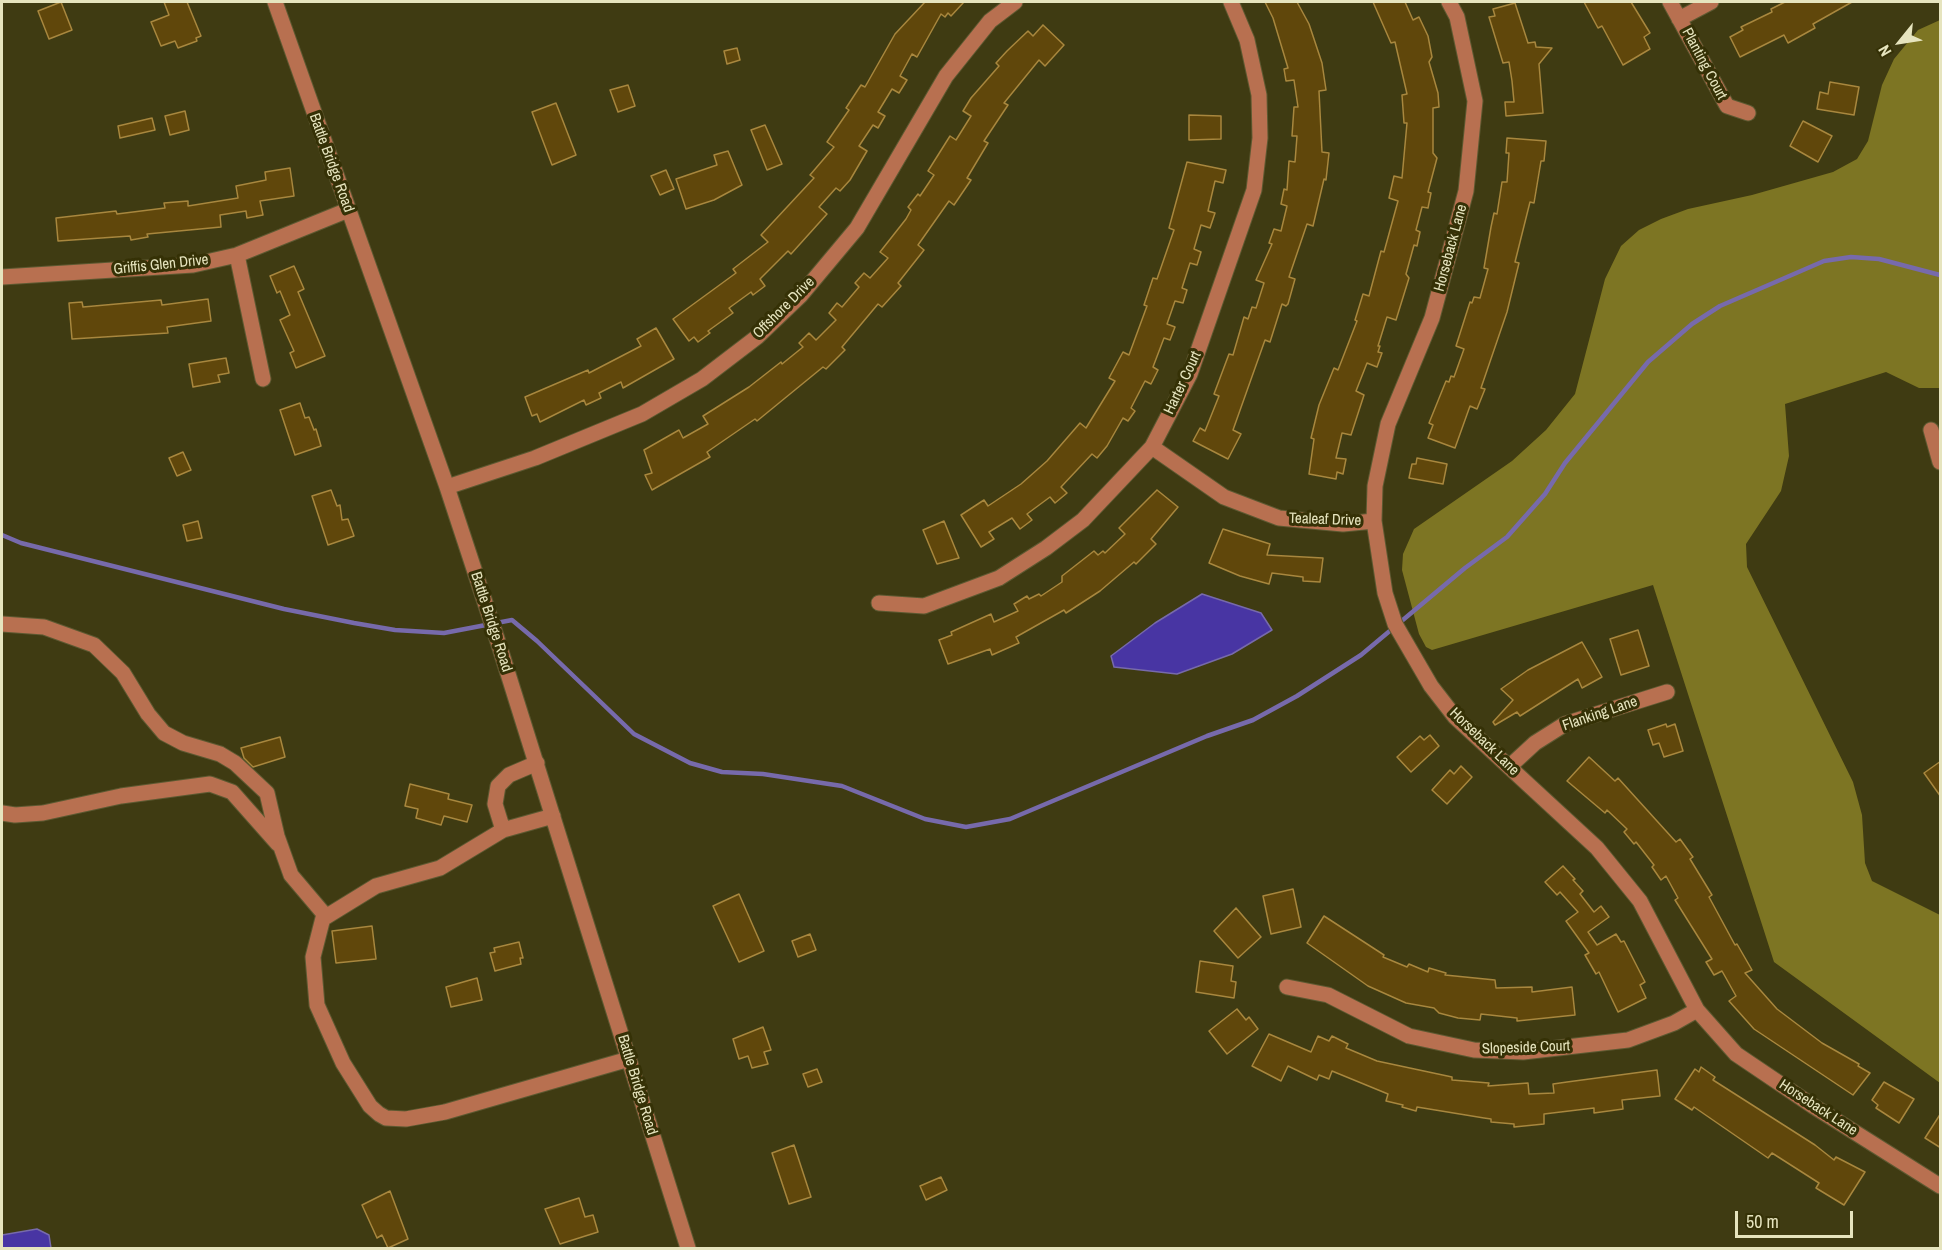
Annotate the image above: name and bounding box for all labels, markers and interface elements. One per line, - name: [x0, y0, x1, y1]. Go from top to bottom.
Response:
- north arrow: [1870, 12, 1930, 72]
- street label: Planting Court: [1678, 25, 1730, 103]
- text: N: [1873, 41, 1896, 61]
- street label: Battle Bridge Road: [305, 111, 357, 215]
- street label: Horseback Lane: [1431, 202, 1471, 294]
- street label: Griffis Glen Drive: [113, 251, 209, 279]
- street label: Offshore Drive: [749, 273, 819, 343]
- street label: Harter Court: [1161, 349, 1205, 417]
- street label: Tealeaf Drive: [1288, 510, 1362, 530]
- street label: Battle Bridge Road: [466, 570, 516, 674]
- street label: Flanking Lane: [1560, 693, 1640, 735]
- street label: Horseback Lane: [1446, 704, 1522, 780]
- street label: Battle Bridge Road: [613, 1033, 661, 1137]
- street label: Slopeside Court: [1482, 1037, 1570, 1059]
- street label: Horseback Lane: [1776, 1076, 1860, 1140]
- scale bar: [1738, 1199, 1856, 1237]
- text: 50 m: [1746, 1209, 1779, 1234]

